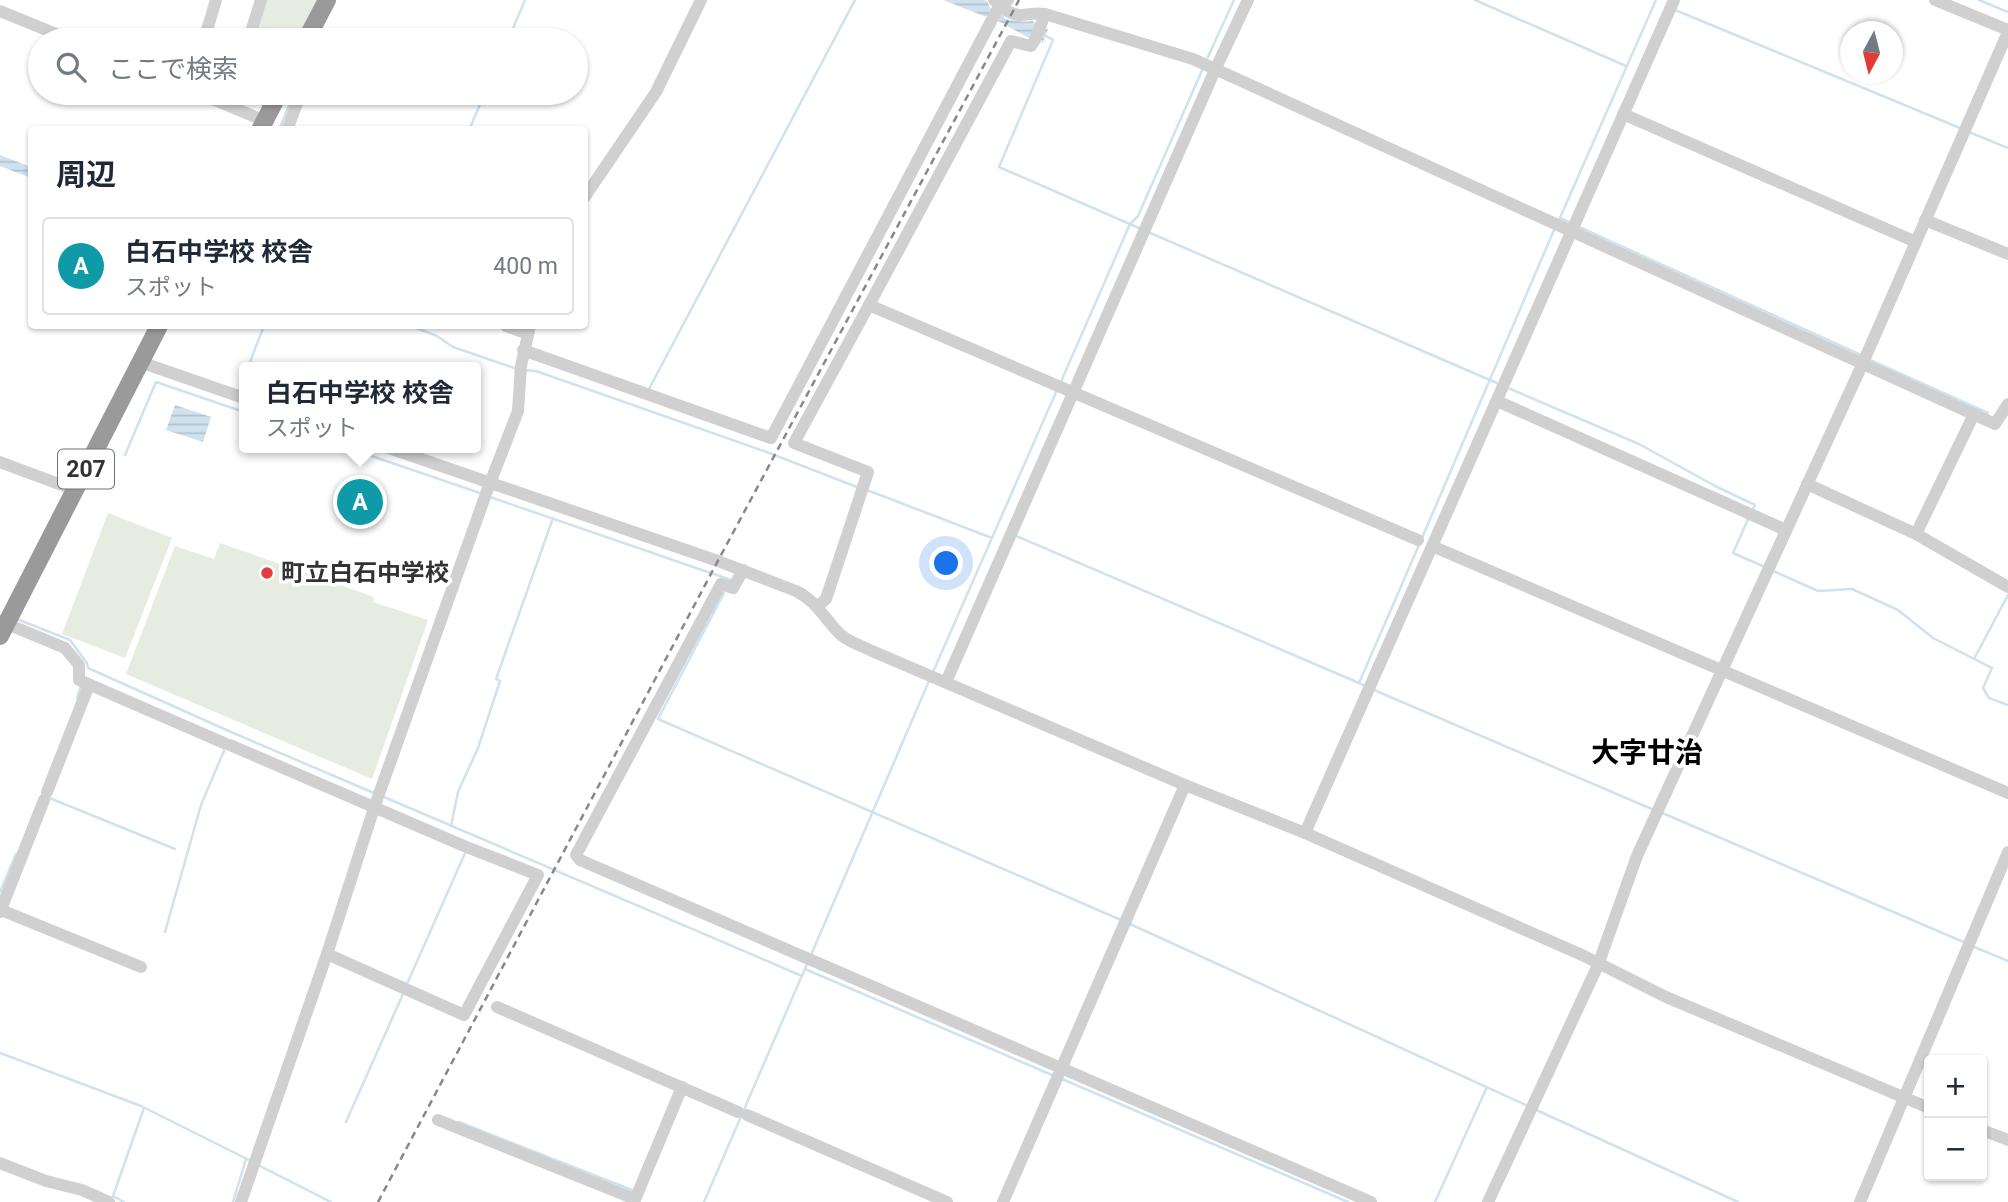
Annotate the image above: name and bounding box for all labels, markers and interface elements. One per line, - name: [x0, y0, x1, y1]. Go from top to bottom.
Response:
- north arrow: [1840, 21, 1903, 84]
- search box: [28, 28, 588, 105]
- icon: search: [52, 48, 90, 86]
- text: ここで検索: [108, 54, 238, 84]
- text: 周辺: [56, 157, 116, 192]
- text: 白石中学校 校舎: [125, 237, 313, 267]
- text: A: [73, 253, 89, 280]
- text: 400 m: [493, 253, 558, 280]
- text: スポット: [125, 274, 217, 301]
- popup: [239, 362, 481, 453]
- text: 白石中学校 校舎: [266, 378, 454, 408]
- text: スポット: [266, 415, 358, 442]
- road number: 207: [58, 449, 114, 489]
- pin: A: [337, 476, 383, 528]
- your location: [929, 546, 963, 580]
- place label: 町立白石中学校: [281, 559, 449, 587]
- marker: 町立白石中学校: [259, 565, 275, 581]
- district label: 大字廿治: [1591, 736, 1703, 769]
- map controls: [1924, 1055, 1987, 1181]
- button: +: [1924, 1055, 1987, 1118]
- button: −: [1924, 1118, 1987, 1181]

